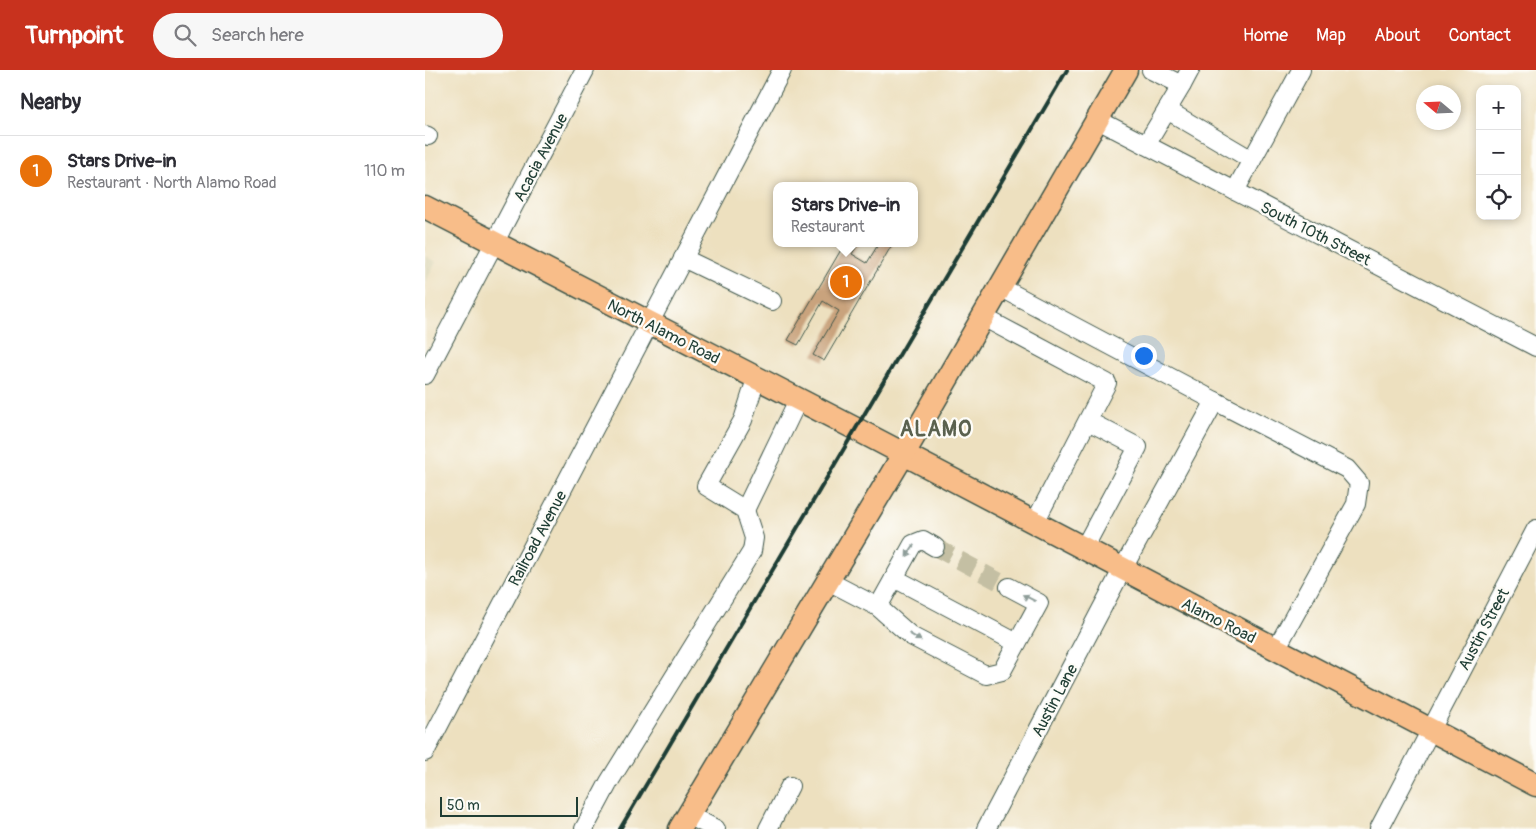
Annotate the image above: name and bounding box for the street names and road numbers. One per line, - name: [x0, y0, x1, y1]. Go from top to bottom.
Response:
- street label: Acacia Avenue: [509, 110, 573, 205]
- street label: South 10th Street: [1257, 197, 1375, 271]
- street label: North Alamo Road: [604, 295, 723, 369]
- street label: Railroad Avenue: [504, 487, 571, 590]
- street label: Austin Street: [1454, 585, 1514, 674]
- street label: Alamo Road: [1178, 594, 1259, 648]
- street label: Austin Lane: [1027, 661, 1082, 740]

